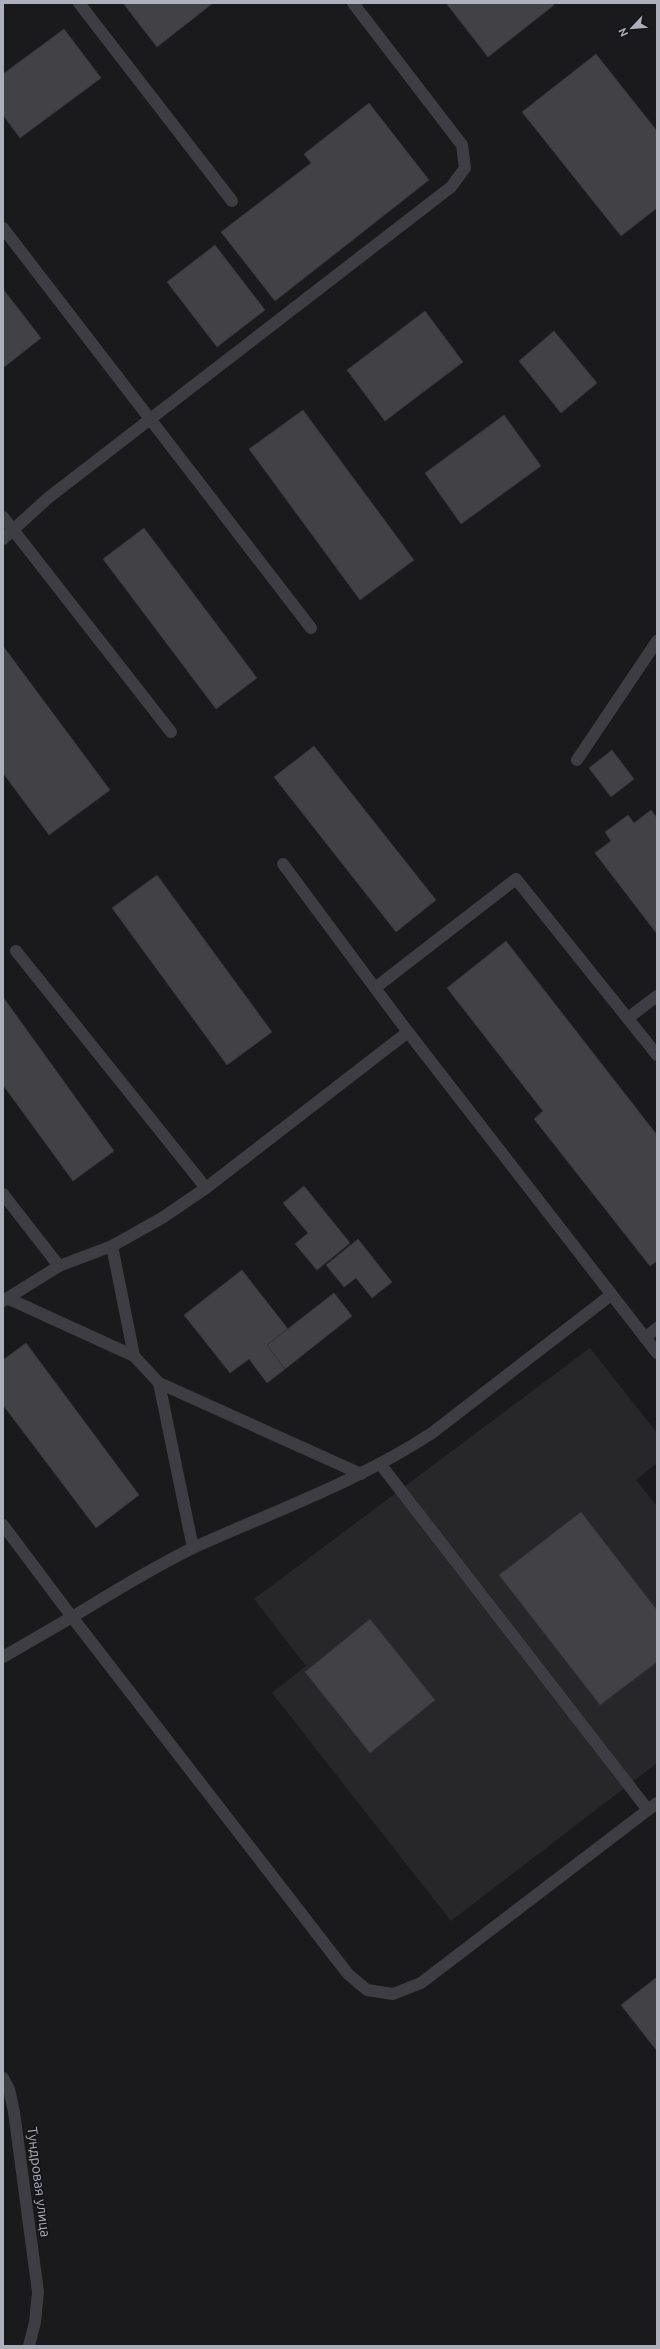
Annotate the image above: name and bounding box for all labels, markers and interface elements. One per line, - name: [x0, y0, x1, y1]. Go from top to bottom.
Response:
- north arrow: [612, 8, 652, 48]
- text: N: [616, 26, 630, 39]
- street label: Тундровая улица: [24, 2126, 54, 2238]

